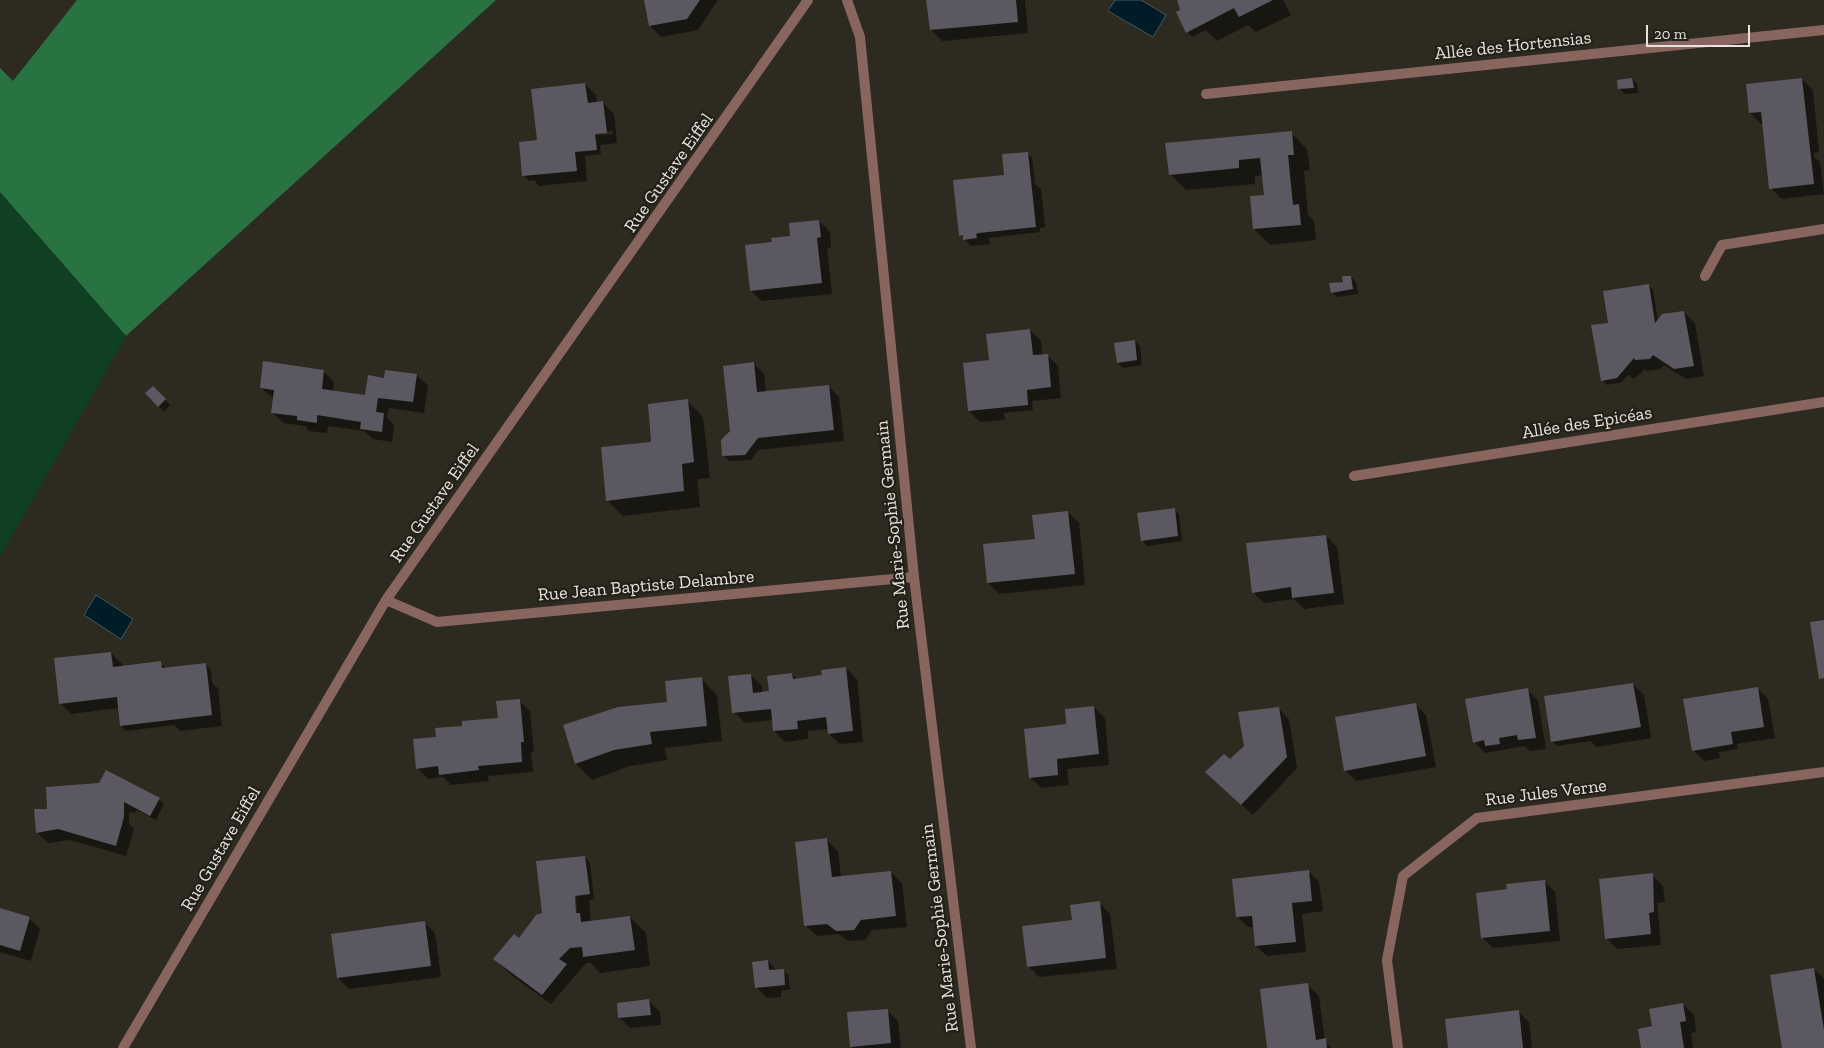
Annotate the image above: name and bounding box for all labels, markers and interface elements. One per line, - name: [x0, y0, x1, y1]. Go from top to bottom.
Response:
- scale bar: [1649, 15, 1753, 47]
- text: 20 m: [1654, 25, 1687, 43]
- street label: Allée des Hortensias: [1434, 27, 1592, 65]
- street label: Rue Gustave Eiffel: [620, 109, 718, 237]
- street label: Allée des Epicéas: [1520, 402, 1654, 444]
- street label: Rue Marie-Sophie Germain: [871, 419, 915, 631]
- street label: Rue Gustave Eiffel: [386, 439, 484, 567]
- street label: Rue Jean Baptiste Delambre: [537, 566, 755, 606]
- street label: Rue Jules Verne: [1484, 775, 1608, 811]
- street label: Rue Gustave Eiffel: [177, 783, 265, 915]
- street label: Rue Marie-Sophie Germain: [916, 823, 964, 1033]

